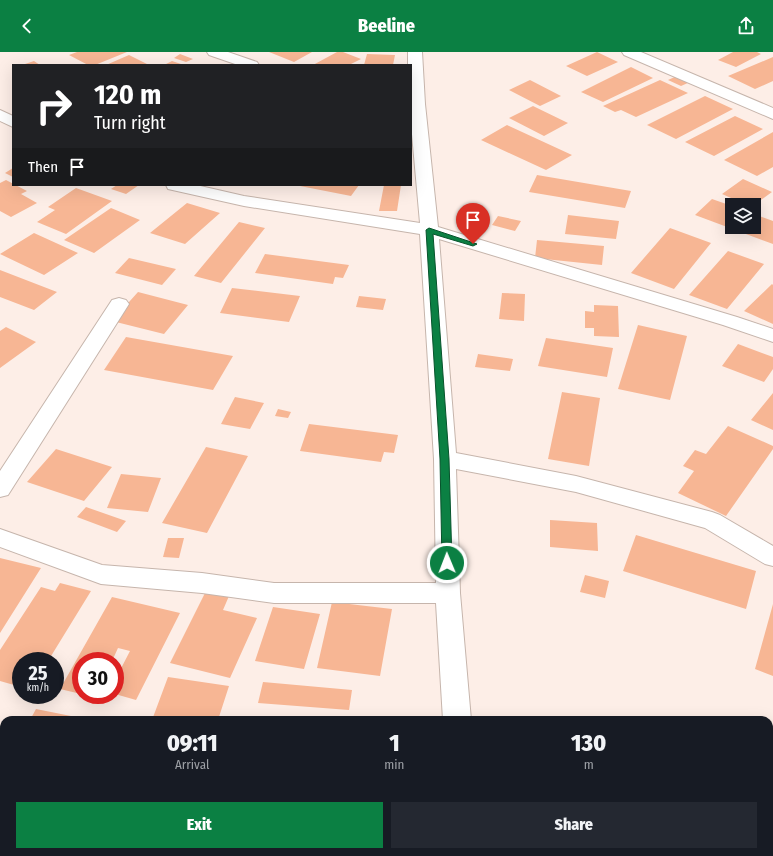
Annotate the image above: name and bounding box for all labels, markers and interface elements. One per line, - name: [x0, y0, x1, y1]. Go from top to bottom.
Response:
- icon: back: [16, 15, 38, 37]
- text: Beeline: [358, 15, 415, 37]
- icon: share: [735, 15, 757, 37]
- text: 120 m: [94, 78, 161, 111]
- icon: right: [28, 80, 80, 132]
- text: Turn right: [94, 112, 166, 134]
- icon: arrive: [66, 156, 88, 178]
- text: Then: [28, 158, 58, 176]
- map controls: [725, 198, 761, 234]
- button: layers: [725, 198, 761, 234]
- pin: [456, 203, 490, 244]
- icon: arrive: [462, 209, 484, 231]
- position arrow: [426, 542, 468, 584]
- speed limit sign: 30: [72, 652, 124, 704]
- text: 25: [28, 661, 48, 685]
- text: km/h: [27, 682, 49, 694]
- text: 09:11: [167, 729, 218, 757]
- text: 1: [389, 729, 400, 757]
- text: 130: [571, 729, 606, 757]
- text: Arrival: [175, 757, 209, 772]
- text: min: [384, 757, 404, 772]
- text: m: [584, 757, 594, 772]
- button: Exit: [16, 802, 383, 848]
- button: Share: [391, 802, 757, 848]

